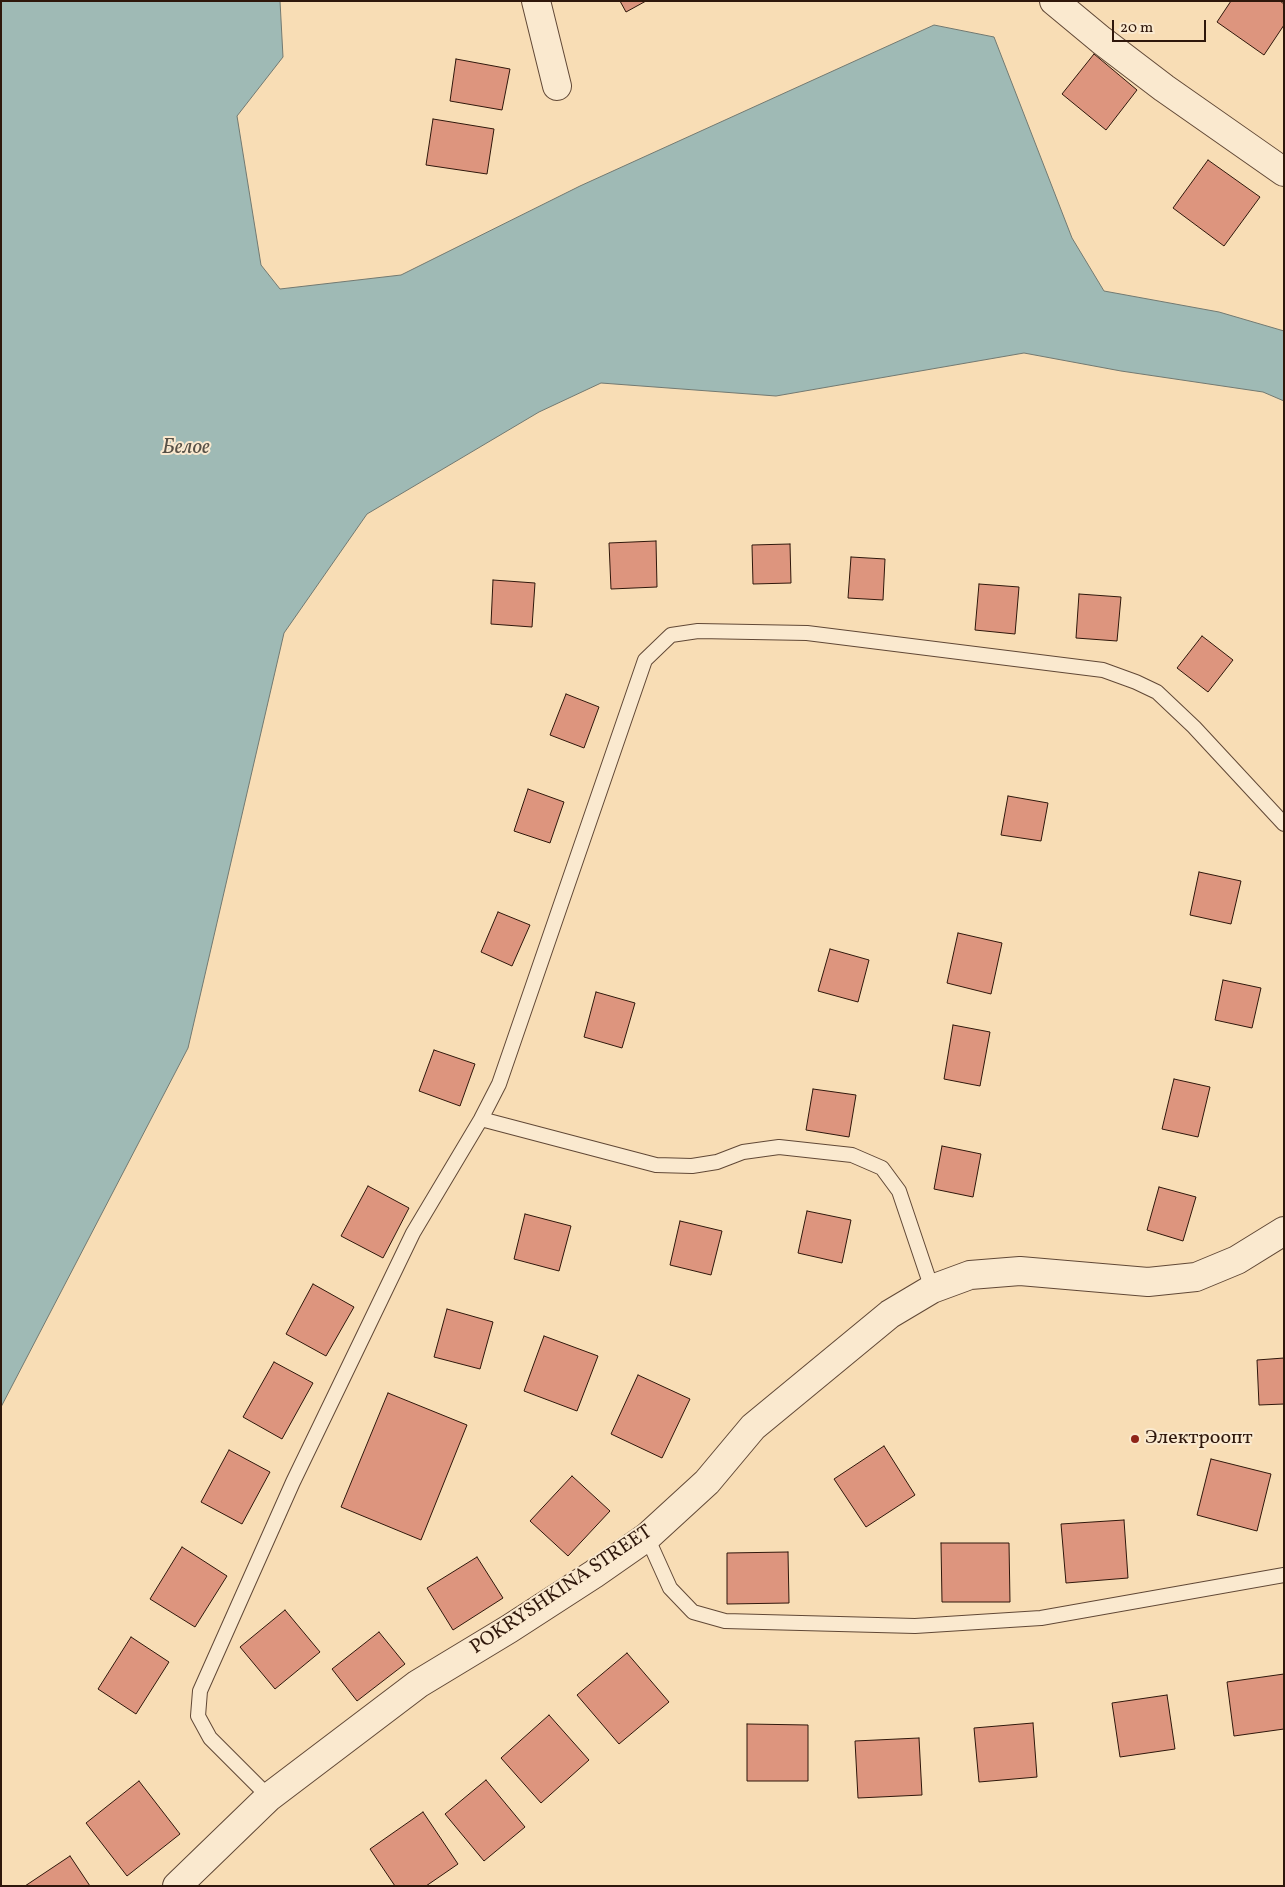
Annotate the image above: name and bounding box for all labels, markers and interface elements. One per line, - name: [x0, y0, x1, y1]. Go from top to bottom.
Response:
- scale bar: [1115, 10, 1209, 42]
- text: 20 m: [1120, 18, 1153, 39]
- water label: Белое: [162, 436, 210, 462]
- place label: Электроопт: [1145, 1427, 1253, 1451]
- marker: Электроопт: [1129, 1433, 1141, 1445]
- street label: POKRYSHKINA STREET: [466, 1521, 658, 1661]

